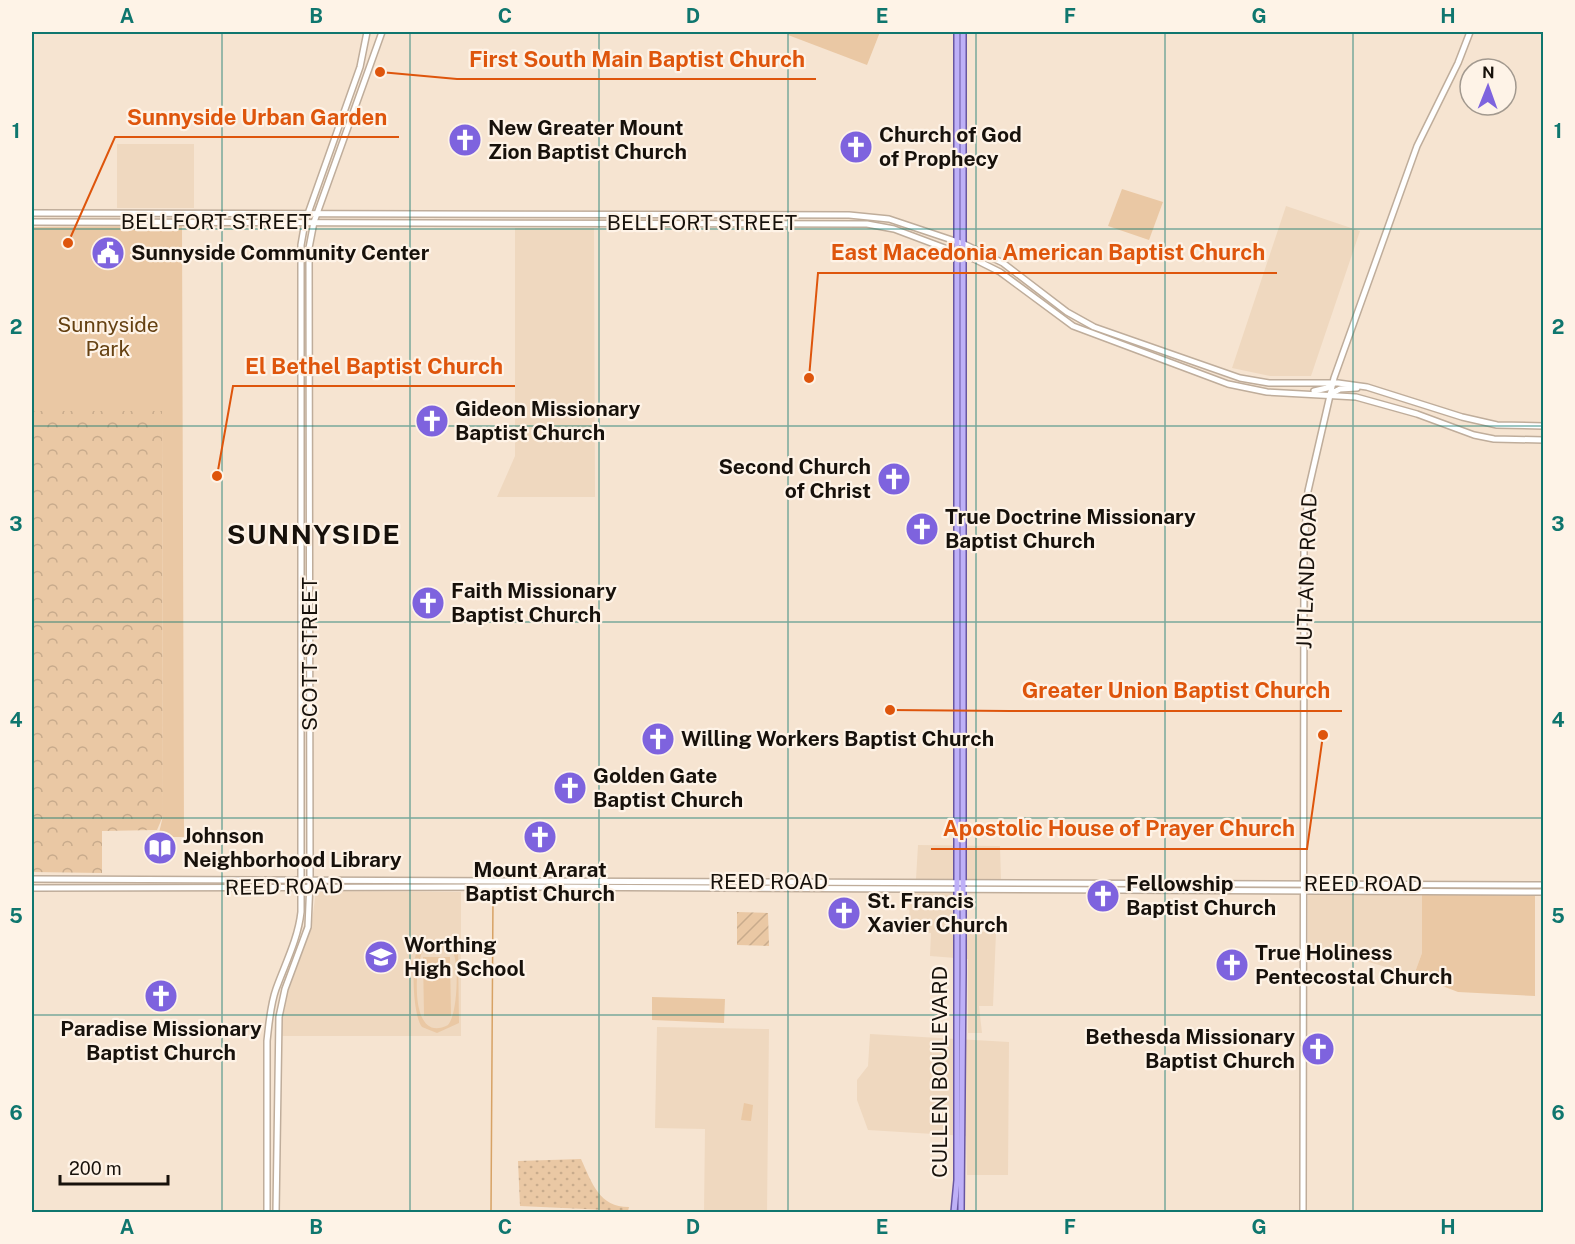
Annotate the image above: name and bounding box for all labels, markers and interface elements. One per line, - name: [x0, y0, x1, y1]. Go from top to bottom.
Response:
- text: A: [120, 4, 134, 28]
- text: B: [309, 4, 323, 28]
- text: C: [498, 4, 512, 28]
- text: D: [686, 4, 700, 28]
- text: E: [876, 4, 888, 28]
- text: F: [1064, 4, 1076, 28]
- text: G: [1251, 4, 1267, 28]
- text: H: [1440, 4, 1456, 28]
- callout: First South Main Baptist Church: [457, 39, 816, 79]
- text: First South Main Baptist Church: [469, 46, 805, 72]
- north arrow: [1458, 57, 1518, 117]
- text: N: [1482, 63, 1495, 82]
- callout: Sunnyside Urban Garden: [115, 97, 399, 137]
- text: Sunnyside Urban Garden: [127, 104, 387, 130]
- place label: New Greater Mount Zion Baptist Church: [488, 115, 687, 164]
- text: 1: [12, 119, 20, 143]
- text: 1: [1554, 119, 1562, 143]
- church icon: New Greater Mount Zion Baptist Church: [447, 122, 483, 158]
- place label: Church of God of Prophecy: [879, 122, 1022, 171]
- church icon: Church of God of Prophecy: [838, 129, 874, 165]
- street label: BELLFORT STREET: [121, 209, 311, 234]
- street label: BELLFORT STREET: [607, 210, 797, 235]
- callout: East Macedonia American Baptist Church: [818, 233, 1277, 273]
- public building icon: Sunnyside Community Center: [90, 235, 126, 271]
- text: East Macedonia American Baptist Church: [831, 239, 1265, 265]
- place label: Sunnyside Community Center: [131, 240, 430, 265]
- park label: Sunnyside Park: [57, 312, 159, 361]
- text: 2: [10, 315, 22, 339]
- text: 2: [1552, 315, 1564, 339]
- callout: El Bethel Baptist Church: [233, 346, 515, 386]
- text: El Bethel Baptist Church: [245, 353, 503, 379]
- place label: Gideon Missionary Baptist Church: [455, 396, 641, 445]
- church icon: Gideon Missionary Baptist Church: [414, 403, 450, 439]
- place label: Second Church of Christ: [718, 454, 871, 503]
- church icon: Second Church of Christ: [876, 461, 912, 497]
- street label: JUTLAND ROAD: [1291, 492, 1322, 650]
- place label: True Doctrine Missionary Baptist Church: [945, 504, 1196, 553]
- church icon: True Doctrine Missionary Baptist Church: [904, 511, 940, 547]
- text: 3: [9, 512, 23, 536]
- text: 3: [1551, 512, 1565, 536]
- district label: SUNNYSIDE: [227, 518, 401, 550]
- street label: SCOTT STREET: [297, 577, 322, 731]
- place label: Faith Missionary Baptist Church: [451, 578, 617, 627]
- church icon: Faith Missionary Baptist Church: [410, 585, 446, 621]
- callout: Greater Union Baptist Church: [1009, 671, 1342, 711]
- text: Greater Union Baptist Church: [1022, 677, 1330, 703]
- text: 4: [9, 708, 23, 732]
- text: 4: [1551, 708, 1565, 732]
- church icon: Willing Workers Baptist Church: [640, 721, 676, 757]
- place label: Willing Workers Baptist Church: [681, 726, 994, 751]
- place label: Golden Gate Baptist Church: [593, 763, 743, 812]
- church icon: Golden Gate Baptist Church: [552, 770, 588, 806]
- callout: Apostolic House of Prayer Church: [931, 809, 1307, 849]
- text: Apostolic House of Prayer Church: [943, 815, 1295, 841]
- church icon: Mount Ararat Baptist Church: [522, 819, 558, 855]
- place label: Johnson Neighborhood Library: [183, 823, 402, 872]
- library icon: Johnson Neighborhood Library: [142, 830, 178, 866]
- place label: Mount Ararat Baptist Church: [465, 857, 615, 906]
- street label: REED ROAD: [710, 869, 828, 894]
- place label: Fellowship Baptist Church: [1126, 871, 1276, 920]
- street label: REED ROAD: [1304, 871, 1422, 896]
- street label: REED ROAD: [225, 873, 343, 900]
- church icon: Fellowship Baptist Church: [1085, 878, 1121, 914]
- place label: St. Francis Xavier Church: [867, 888, 1008, 937]
- church icon: St. Francis Xavier Church: [826, 895, 862, 931]
- text: 5: [9, 904, 23, 928]
- text: 5: [1551, 904, 1565, 928]
- place label: Worthing High School: [404, 932, 526, 981]
- school or university icon: Worthing High School: [363, 939, 399, 975]
- place label: True Holiness Pentecostal Church: [1255, 940, 1452, 989]
- church icon: True Holiness Pentecostal Church: [1214, 947, 1250, 983]
- street label: CULLEN BOULEVARD: [927, 966, 952, 1178]
- church icon: Paradise Missionary Baptist Church: [143, 978, 179, 1014]
- place label: Paradise Missionary Baptist Church: [60, 1016, 262, 1065]
- place label: Bethesda Missionary Baptist Church: [1085, 1024, 1295, 1073]
- church icon: Bethesda Missionary Baptist Church: [1300, 1031, 1336, 1067]
- text: 6: [9, 1101, 23, 1125]
- text: 6: [1551, 1101, 1565, 1125]
- scale bar: [60, 1148, 168, 1186]
- text: 200 m: [69, 1158, 122, 1179]
- text: A: [120, 1215, 134, 1239]
- text: B: [309, 1215, 323, 1239]
- text: C: [498, 1215, 512, 1239]
- text: D: [686, 1215, 700, 1239]
- text: E: [876, 1215, 888, 1239]
- text: F: [1064, 1215, 1076, 1239]
- text: G: [1251, 1215, 1267, 1239]
- text: H: [1440, 1215, 1456, 1239]

